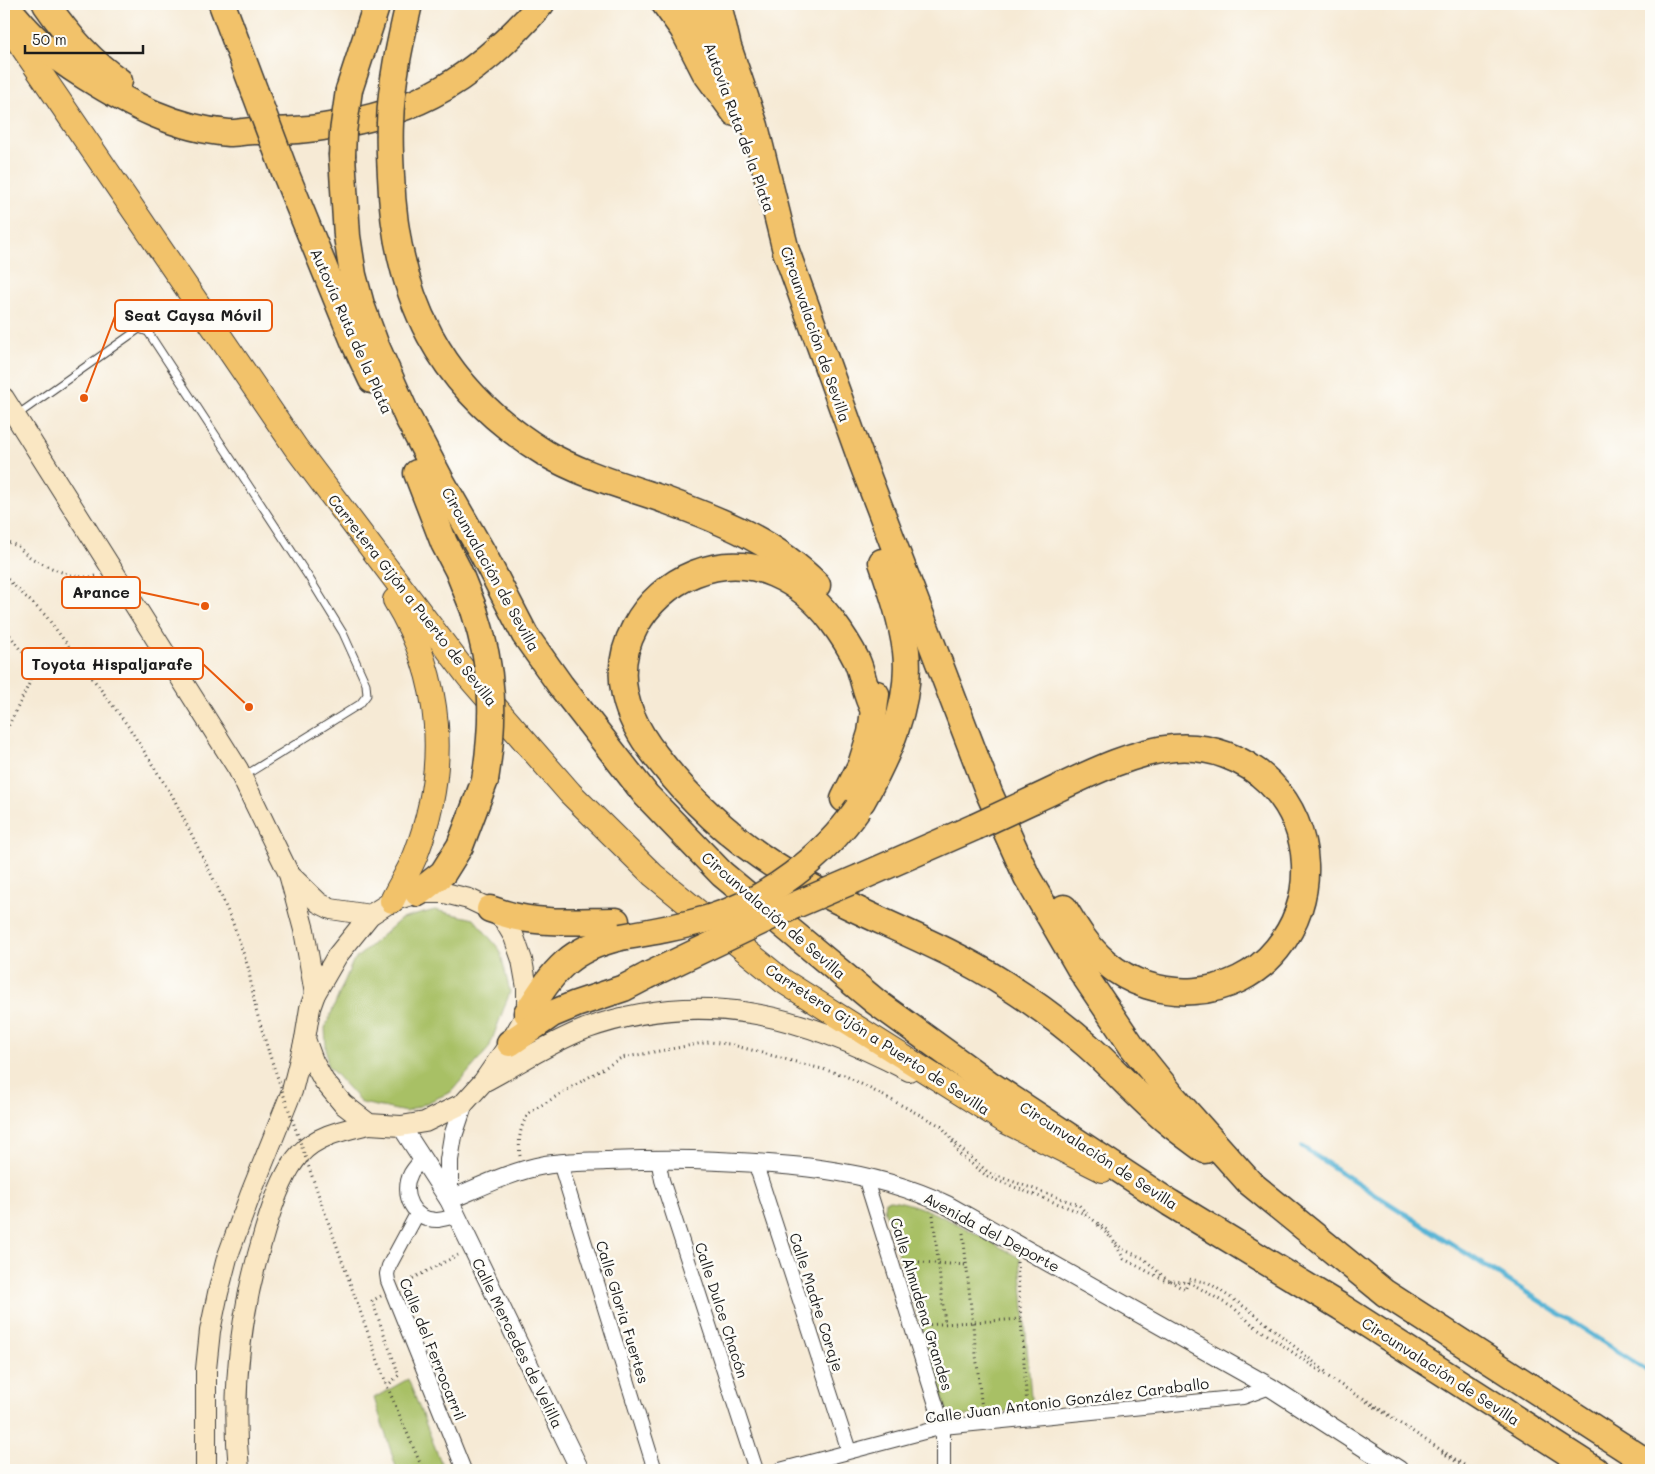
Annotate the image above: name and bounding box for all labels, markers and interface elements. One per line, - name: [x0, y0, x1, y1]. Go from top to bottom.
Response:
- scale bar: [25, 22, 142, 54]
- text: 50 m: [32, 29, 67, 49]
- street label: Autovía Ruta de la Plata: [700, 39, 780, 215]
- street label: Circunvalación de Sevilla: [776, 243, 856, 425]
- street label: Autovía Ruta de la Plata: [306, 245, 398, 417]
- callout: Seat Caysa Móvil: [115, 300, 272, 331]
- text: Seat Caysa Móvil: [124, 304, 262, 325]
- street label: Circunvalación de Sevilla: [437, 483, 545, 655]
- street label: Carretera Gijón a Puerto de Sevilla: [324, 490, 502, 710]
- callout: Arance: [62, 577, 140, 608]
- text: Arance: [72, 581, 130, 602]
- callout: Toyota Hispaljarafe: [22, 648, 203, 679]
- text: Toyota Hispaljarafe: [31, 653, 193, 674]
- street label: Circunvalación de Sevilla: [698, 847, 850, 983]
- street label: Carretera Gijón a Puerto de Sevilla: [762, 959, 994, 1119]
- street label: Circunvalación de Sevilla: [1016, 1096, 1182, 1214]
- street label: Avenida del Deporte: [921, 1188, 1063, 1276]
- street label: Calle Almudena Grandes: [886, 1215, 958, 1393]
- street label: Calle Madre Coraje: [785, 1230, 849, 1374]
- street label: Calle Gloria Fuertes: [592, 1238, 654, 1386]
- street label: Calle Dulce Chacón: [691, 1240, 753, 1380]
- street label: Calle Mercedes de Velilla: [468, 1254, 568, 1432]
- street label: Calle del Ferrocarril: [395, 1275, 471, 1423]
- street label: Circunvalación de Sevilla: [1358, 1312, 1524, 1430]
- street label: Calle Juan Antonio González Caraballo: [924, 1373, 1210, 1427]

